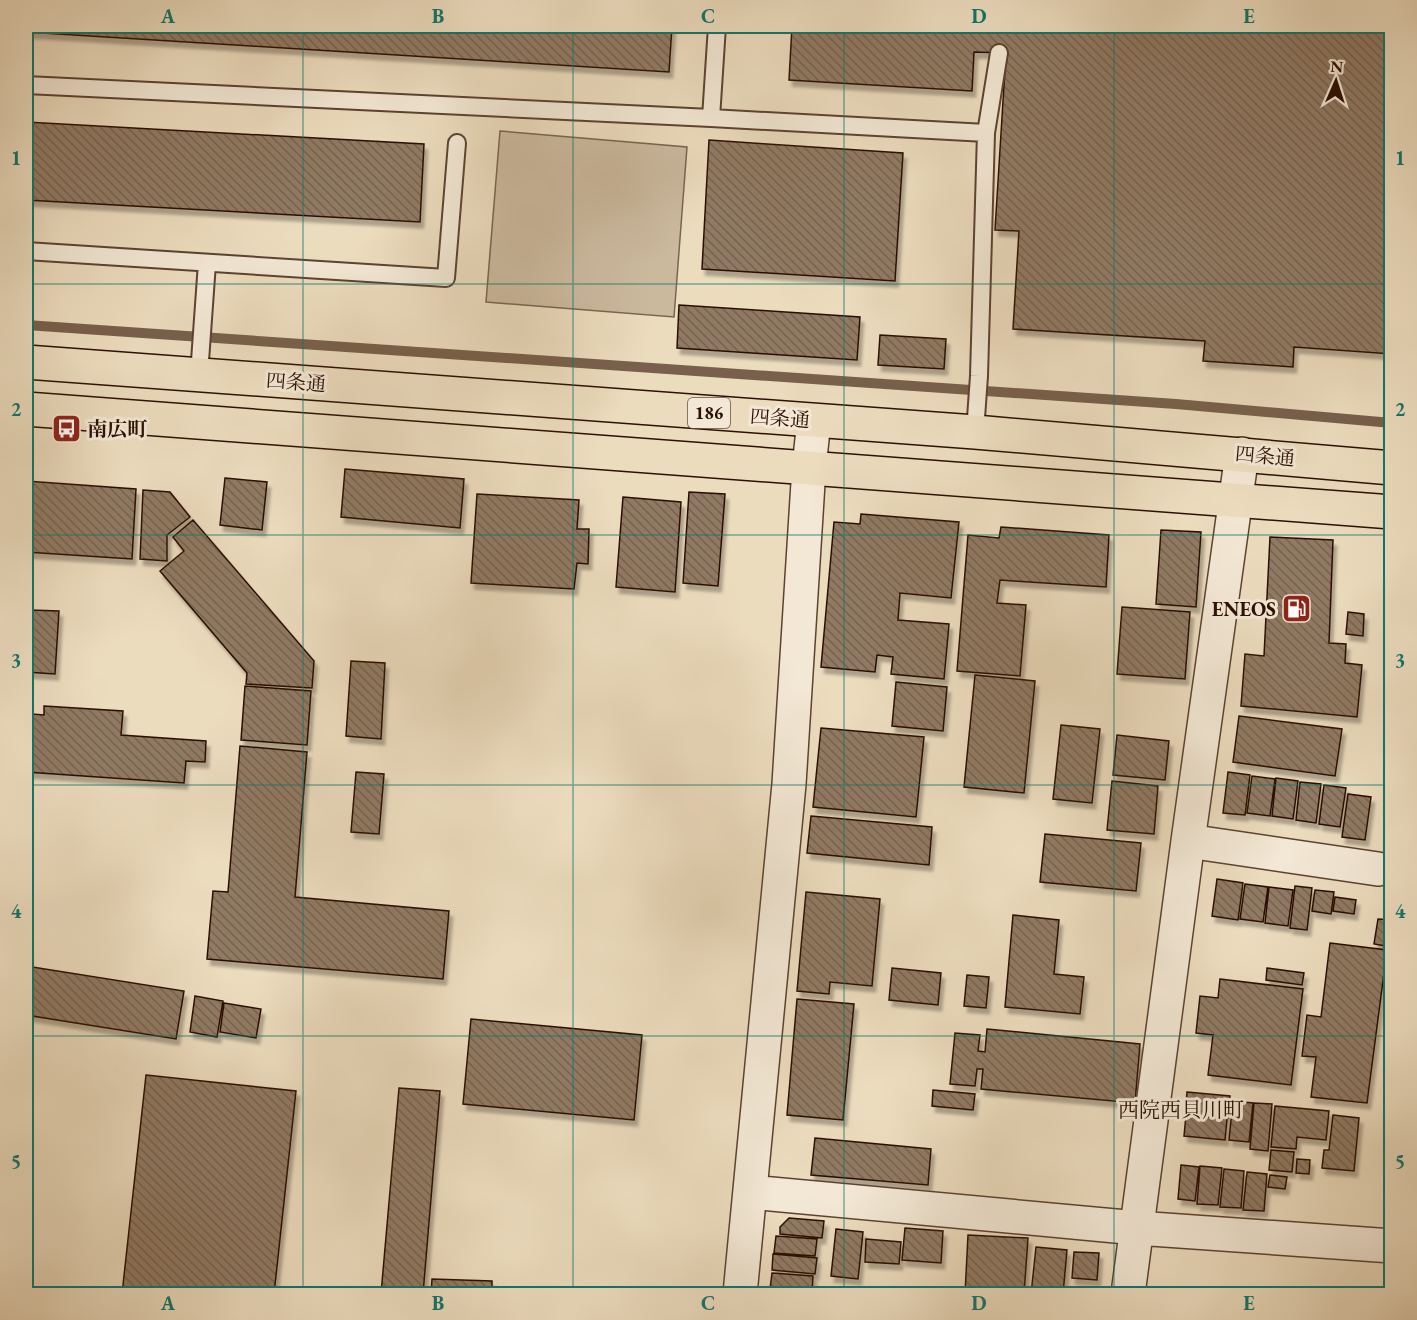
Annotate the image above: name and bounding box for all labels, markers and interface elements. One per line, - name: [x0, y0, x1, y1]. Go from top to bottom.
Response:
- text: A: [160, 3, 176, 29]
- text: B: [432, 3, 444, 29]
- text: C: [701, 3, 715, 29]
- text: D: [971, 3, 987, 29]
- text: E: [1243, 3, 1255, 29]
- north arrow: [1306, 51, 1366, 111]
- text: N: [1330, 56, 1344, 77]
- text: 1: [11, 145, 21, 171]
- text: 1: [1395, 145, 1405, 171]
- street label: 四条通: [265, 367, 327, 397]
- text: 2: [11, 396, 22, 422]
- text: 2: [1395, 396, 1406, 422]
- road number: 186: [688, 398, 730, 428]
- street label: 四条通: [749, 403, 811, 433]
- bus stop icon: 南広町: [50, 413, 82, 445]
- place label: 南広町: [87, 416, 148, 442]
- street label: 四条通: [1234, 440, 1296, 472]
- fuel station icon: ENEOS: [1281, 593, 1313, 625]
- place label: ENEOS: [1212, 596, 1276, 622]
- text: 3: [11, 647, 21, 673]
- text: 3: [1395, 647, 1405, 673]
- text: 4: [11, 898, 22, 924]
- text: 4: [1395, 898, 1406, 924]
- district label: 西院西貝川町: [1118, 1096, 1244, 1123]
- text: 5: [11, 1148, 21, 1174]
- text: 5: [1395, 1148, 1405, 1174]
- text: A: [160, 1290, 176, 1316]
- text: B: [432, 1290, 444, 1316]
- text: C: [701, 1290, 715, 1316]
- text: D: [971, 1290, 987, 1316]
- text: E: [1243, 1290, 1255, 1316]

